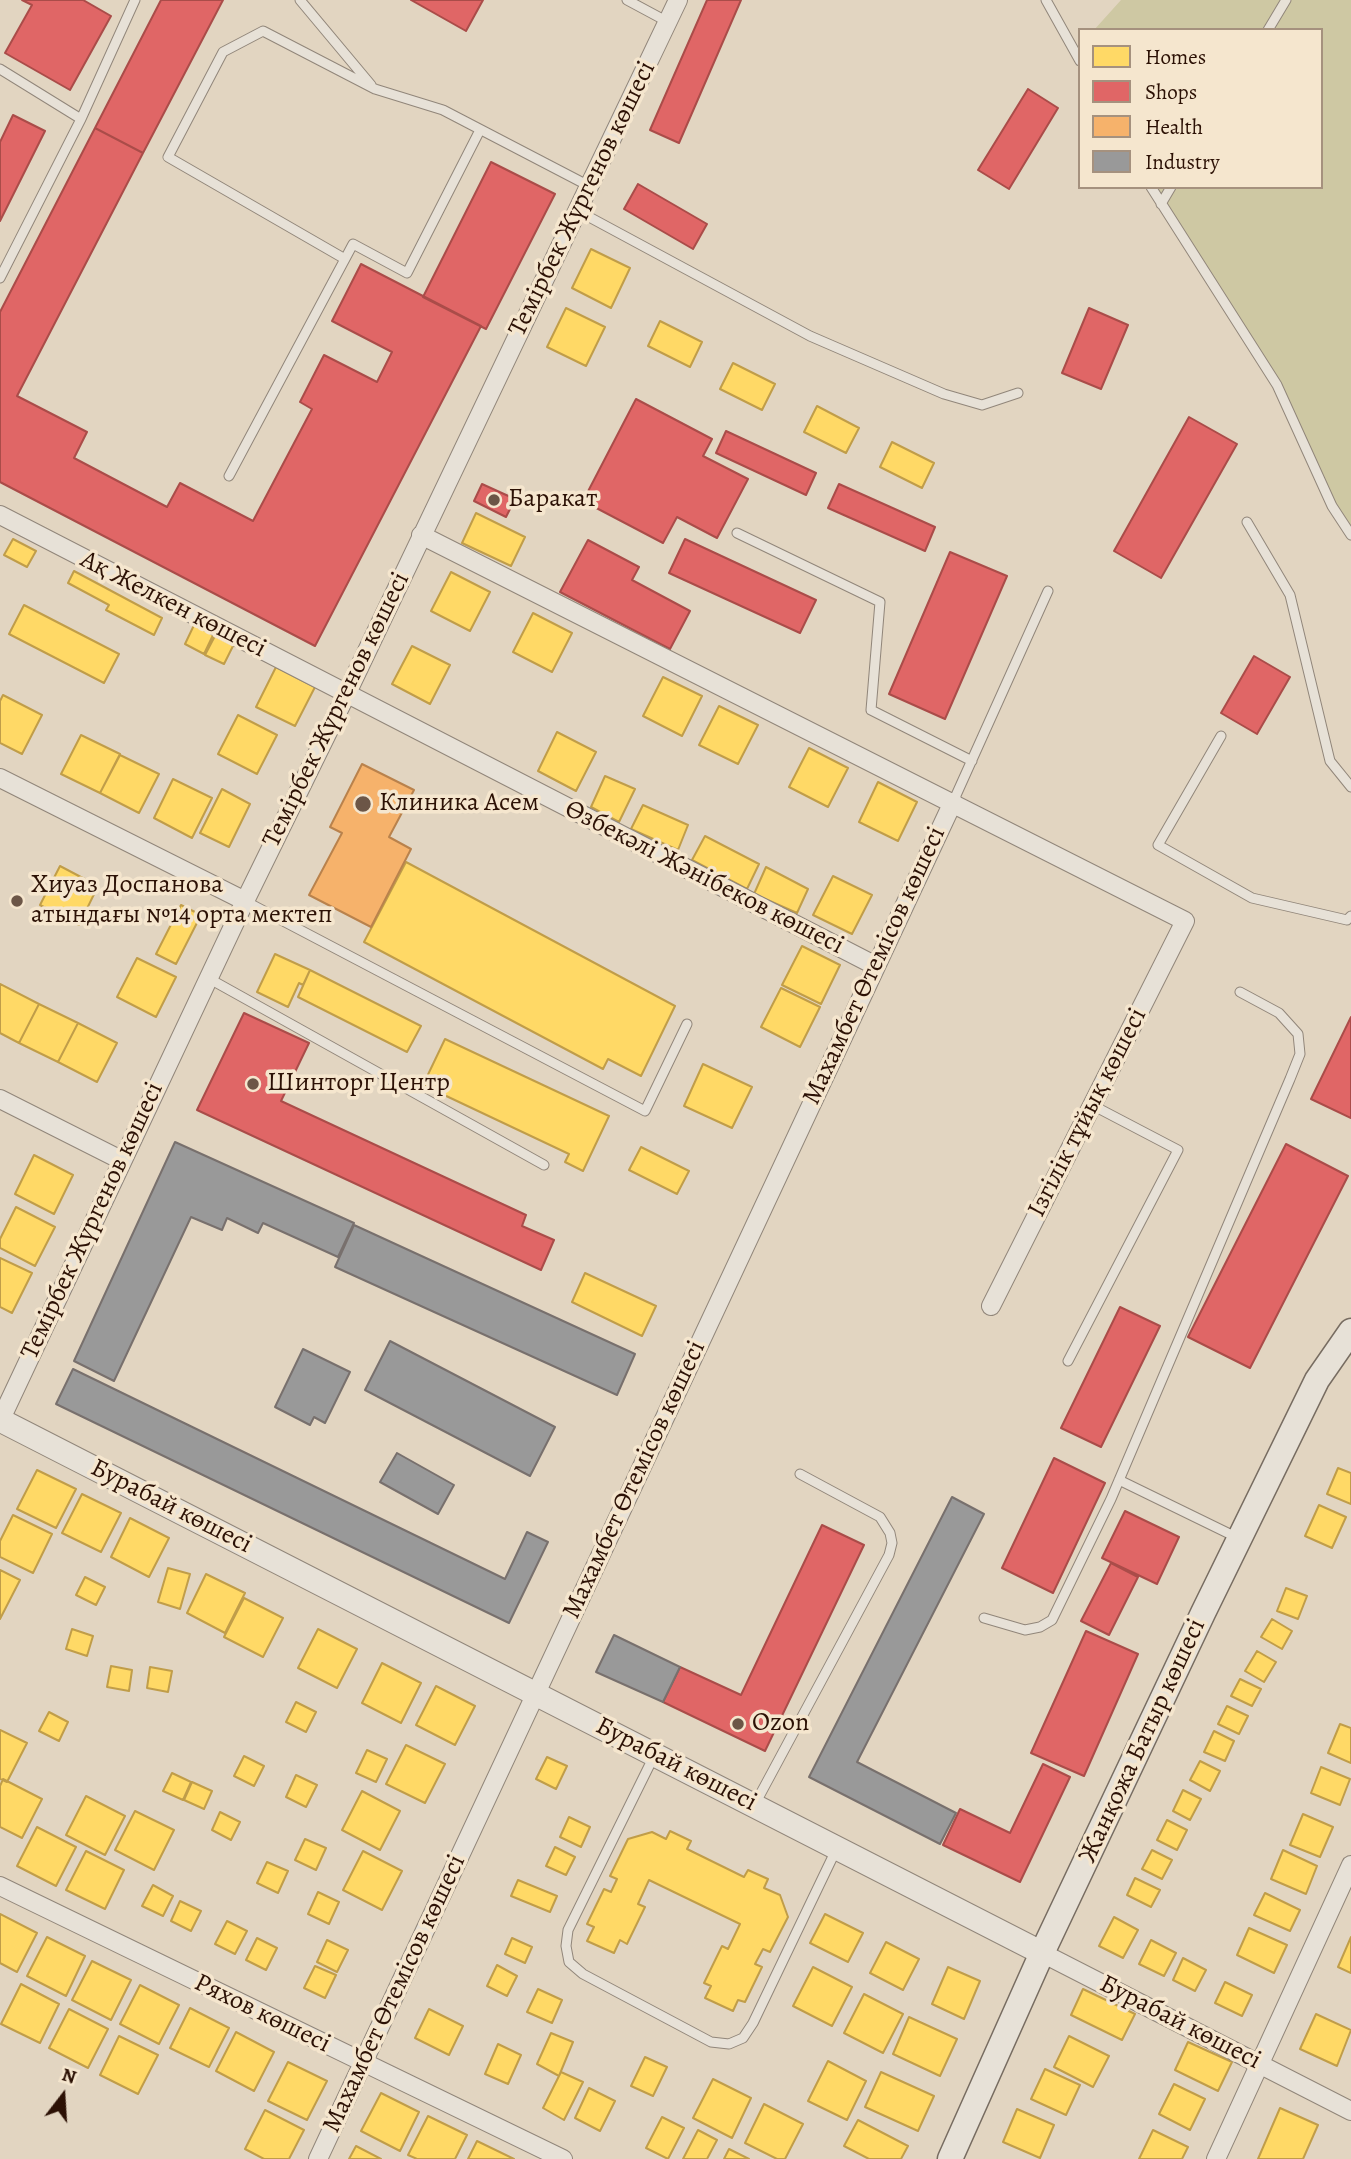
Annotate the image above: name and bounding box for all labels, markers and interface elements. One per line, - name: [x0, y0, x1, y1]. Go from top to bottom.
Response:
- legend: [1078, 28, 1323, 189]
- text: Homes: [1145, 43, 1206, 71]
- street label: Темірбек Жүргенов көшесі: [503, 56, 663, 342]
- text: Shops: [1145, 78, 1197, 106]
- text: Health: [1145, 113, 1203, 141]
- text: Industry: [1145, 148, 1220, 176]
- place label: Баракат: [508, 484, 598, 516]
- marker: Баракат: [486, 492, 502, 508]
- street label: Ақ Желкен көшесі: [75, 545, 271, 665]
- street label: Темірбек Жүргенов көшесі: [257, 567, 417, 853]
- place label: Клиника Асем: [379, 788, 539, 820]
- marker: Клиника Асем: [353, 794, 373, 814]
- street label: Өзбекәлі Жәнібеков көшесі: [559, 794, 849, 962]
- street label: Махамбет Өтемісов көшесі: [797, 822, 953, 1110]
- place label: Хиуаз Доспанова атындағы №14 орта мектеп: [31, 870, 332, 931]
- marker: Хиуаз Доспанова атындағы №14 орта мектеп: [9, 893, 25, 909]
- street label: Ізгілік тұйық көшесі: [1022, 1003, 1154, 1223]
- place label: Шинторг Центр: [267, 1068, 450, 1100]
- marker: Шинторг Центр: [245, 1076, 261, 1092]
- street label: Темірбек Жүргенов көшесі: [15, 1078, 171, 1364]
- street label: Махамбет Өтемісов көшесі: [557, 1336, 713, 1624]
- street label: Бурабай көшесі: [85, 1453, 257, 1561]
- street label: Жанқожа Батыр көшесі: [1073, 1614, 1213, 1868]
- place label: Ozon: [752, 1708, 809, 1740]
- street label: Бурабай көшесі: [590, 1711, 762, 1819]
- marker: Ozon: [730, 1716, 746, 1732]
- street label: Махамбет Өтемісов көшесі: [317, 1850, 473, 2138]
- street label: Ряхов көшесі: [189, 1968, 335, 2060]
- street label: Бурабай көшесі: [1094, 1969, 1266, 2077]
- north arrow: [28, 2061, 98, 2131]
- text: N: [59, 2061, 80, 2090]

